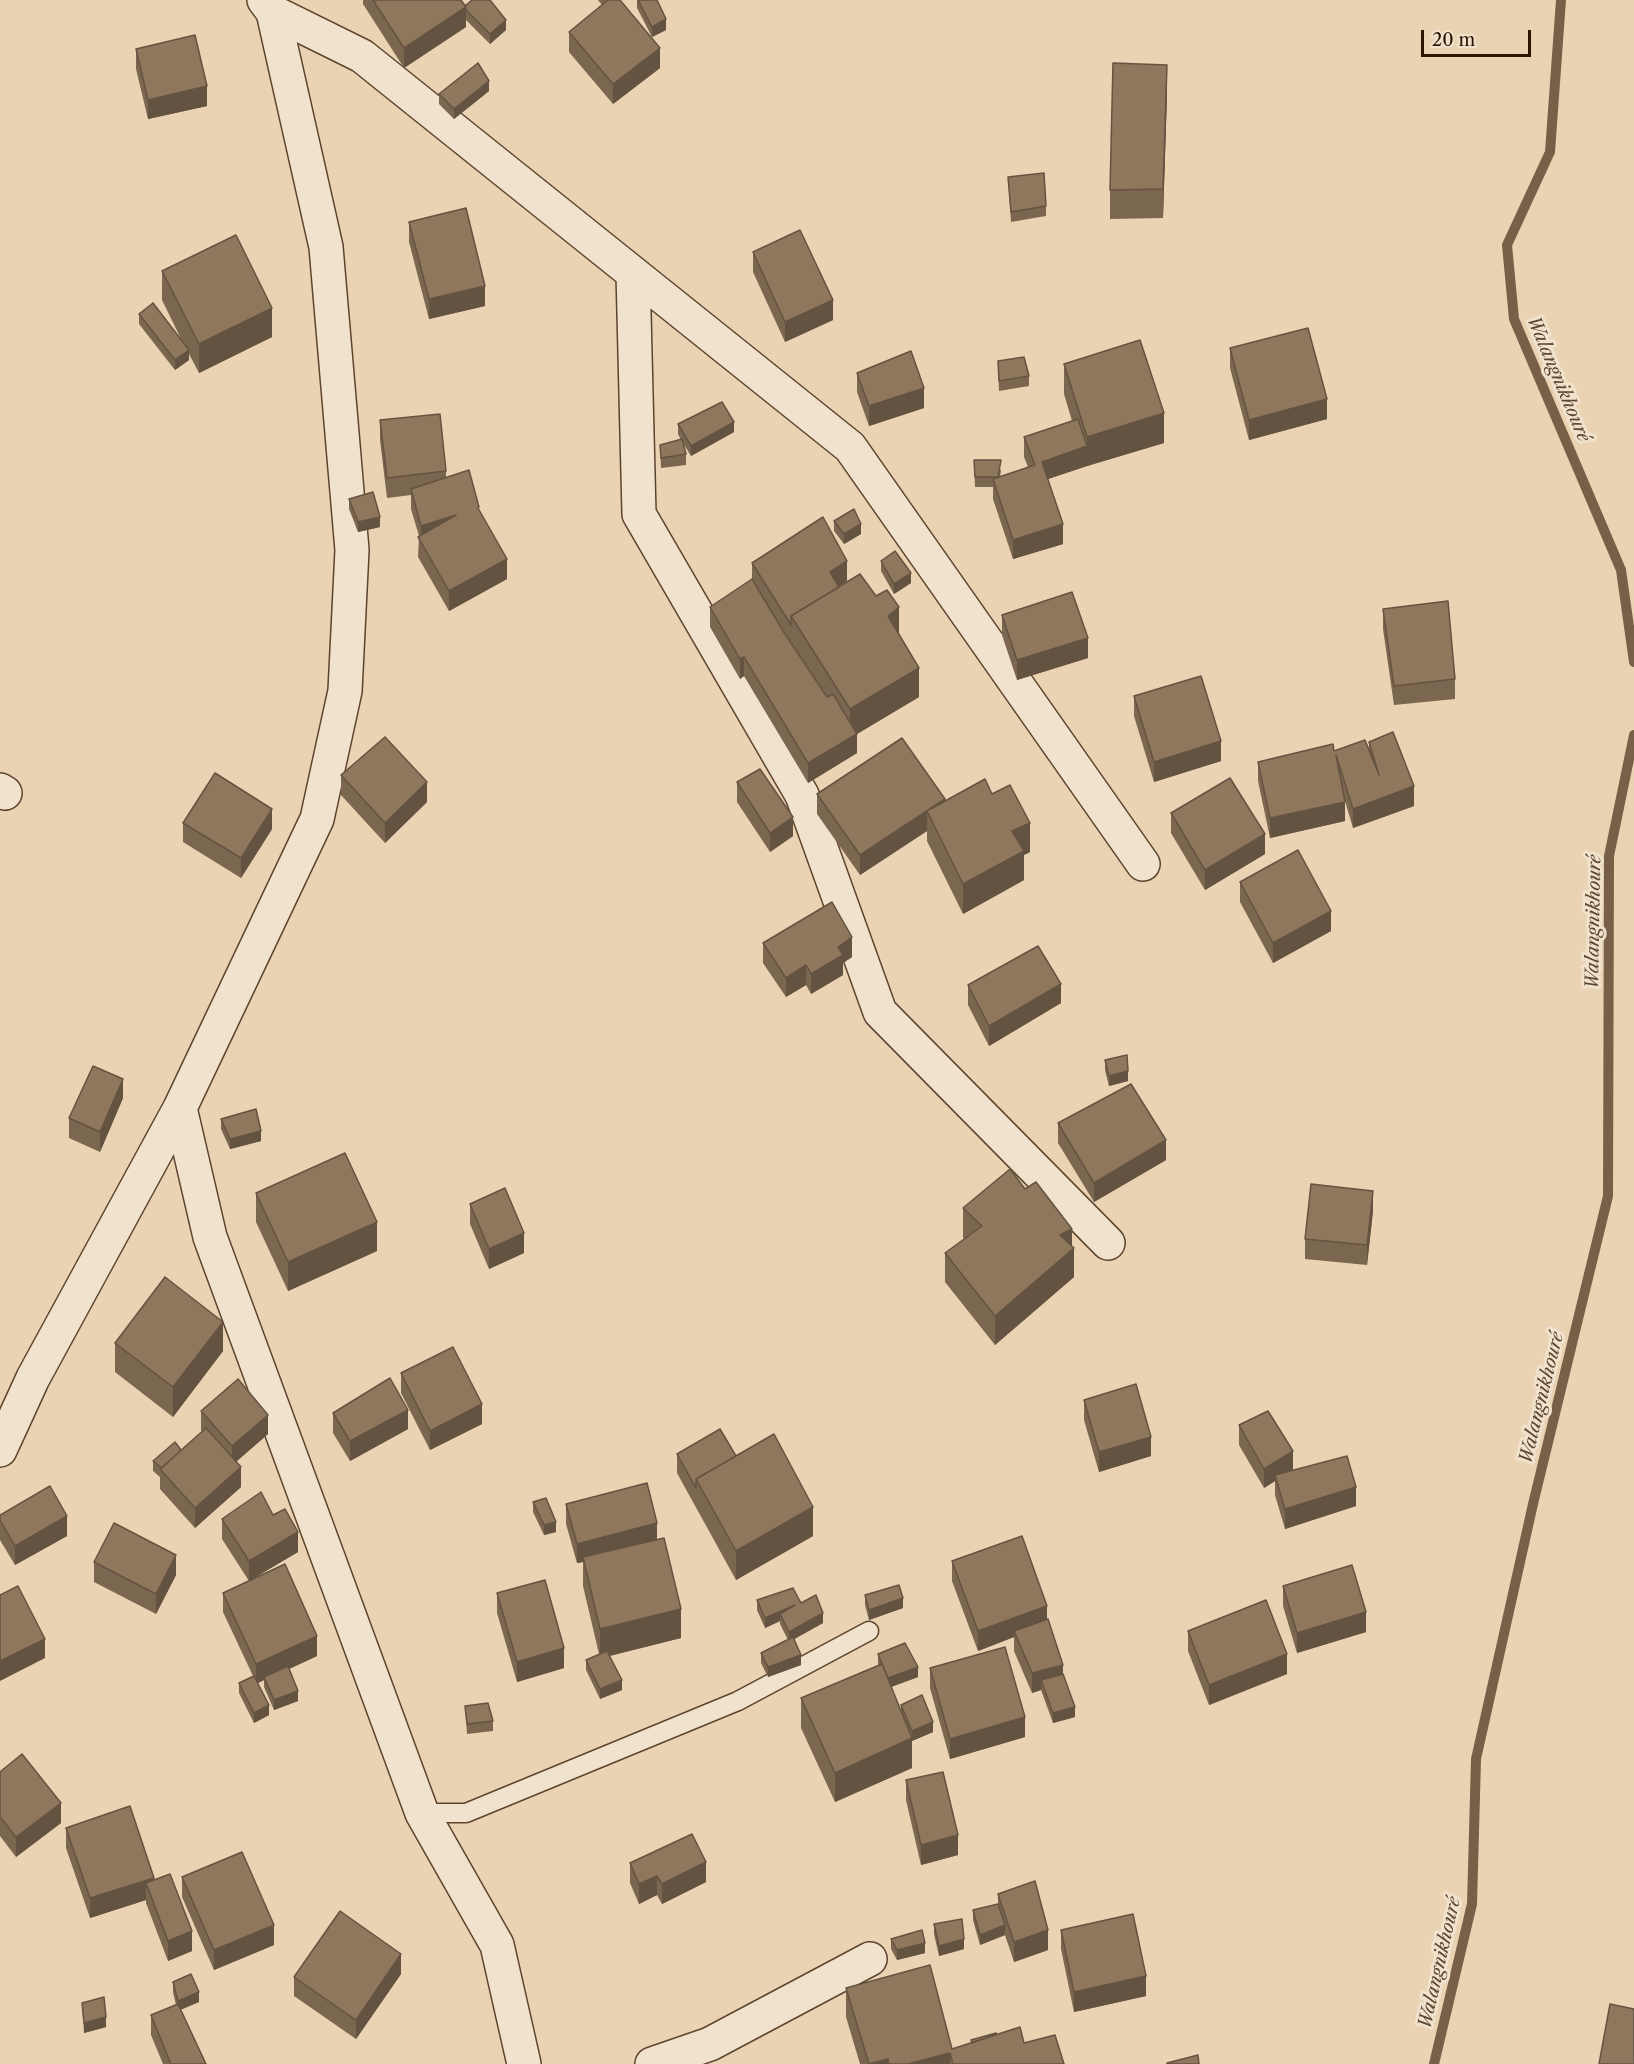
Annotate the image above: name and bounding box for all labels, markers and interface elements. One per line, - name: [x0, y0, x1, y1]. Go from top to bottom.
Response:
- scale bar: [1424, 18, 1534, 56]
- text: 20 m: [1432, 29, 1475, 51]
- water label: Walangnikhouré: [1522, 313, 1594, 445]
- water label: Walangnikhouré: [1582, 854, 1606, 990]
- water label: Walangnikhouré: [1515, 1330, 1569, 1466]
- water label: Walangnikhouré: [1414, 1895, 1466, 2031]

